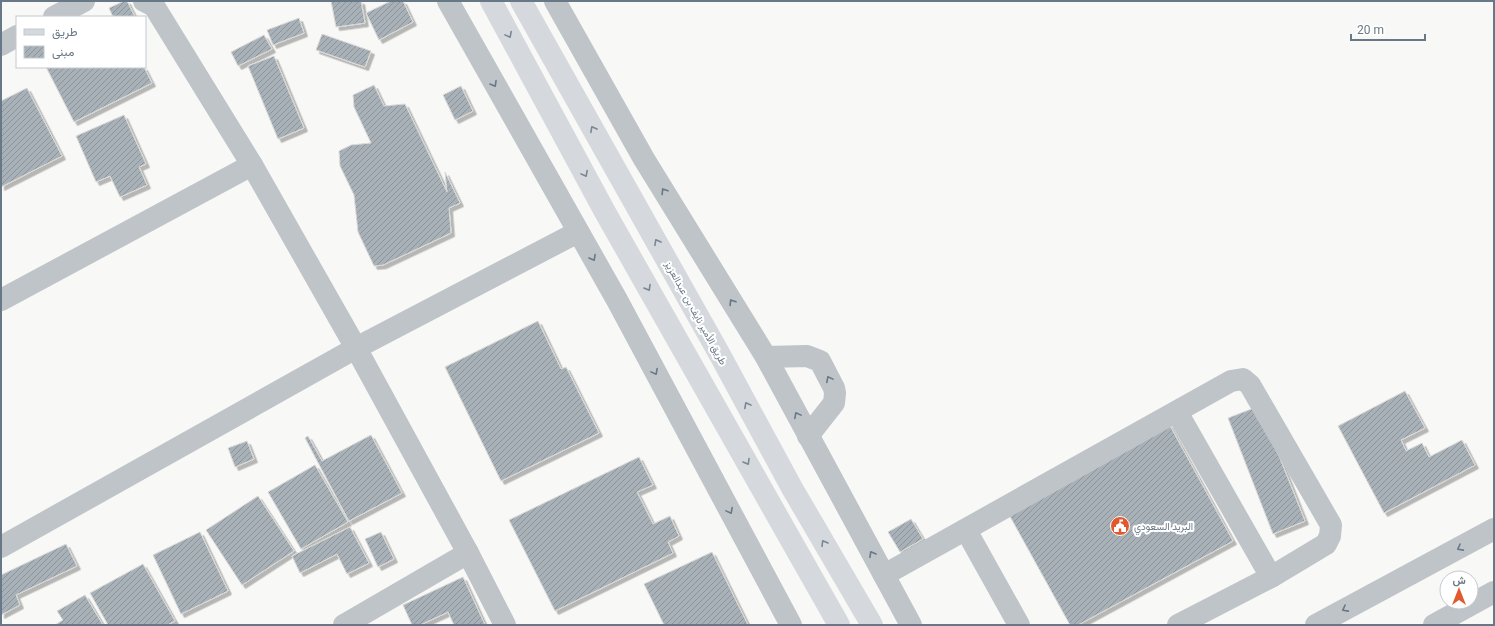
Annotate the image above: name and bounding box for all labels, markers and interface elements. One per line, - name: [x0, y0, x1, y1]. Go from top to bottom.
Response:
- legend: [16, 16, 146, 68]
- scale bar: [1351, 16, 1425, 42]
- text: 20 m: [1357, 23, 1384, 37]
- text: طريق: [52, 25, 78, 40]
- one-way arrow: [505, 31, 512, 38]
- text: مبنى: [52, 45, 74, 60]
- one-way arrow: [490, 80, 497, 87]
- one-way arrow: [591, 126, 598, 133]
- one-way arrow: [580, 170, 587, 177]
- one-way arrow: [662, 188, 669, 195]
- one-way arrow: [654, 239, 661, 246]
- one-way arrow: [588, 254, 595, 261]
- street label: طريق الأمير نايف بن عبدالعزيز: [662, 259, 729, 367]
- one-way arrow: [644, 284, 651, 291]
- one-way arrow: [730, 299, 737, 306]
- one-way arrow: [650, 368, 658, 375]
- one-way arrow: [826, 376, 834, 383]
- one-way arrow: [744, 402, 752, 409]
- one-way arrow: [794, 412, 802, 419]
- one-way arrow: [742, 457, 749, 465]
- one-way arrow: [725, 507, 733, 514]
- public building icon: البريد السعودي: [1109, 515, 1131, 537]
- place label: البريد السعودي: [1134, 521, 1193, 535]
- one-way arrow: [821, 540, 829, 547]
- one-way arrow: [1456, 543, 1464, 551]
- one-way arrow: [869, 551, 877, 558]
- north arrow: [1439, 570, 1479, 610]
- text: ش: [1452, 574, 1466, 587]
- one-way arrow: [1342, 605, 1349, 612]

